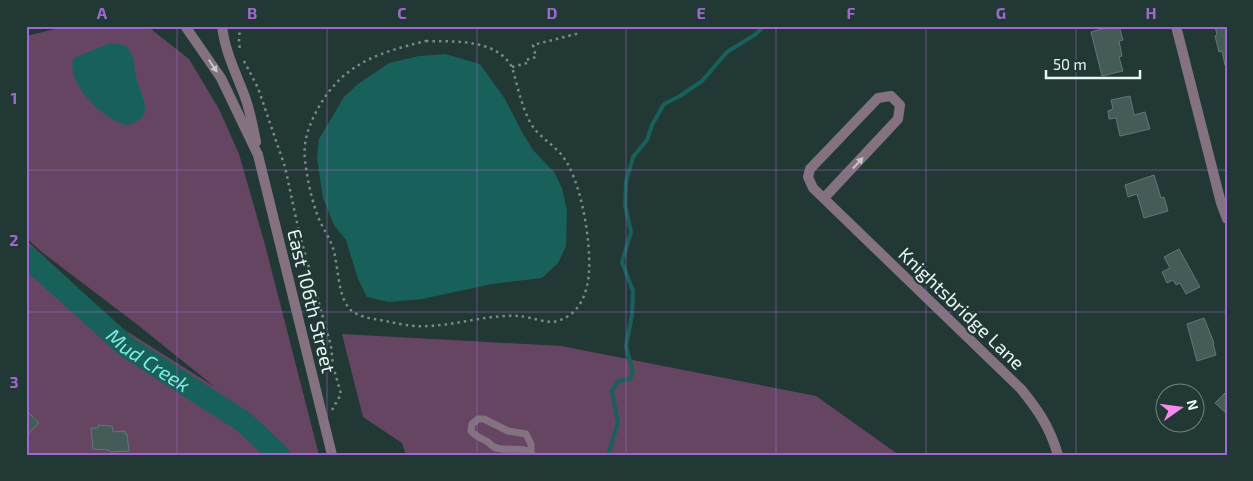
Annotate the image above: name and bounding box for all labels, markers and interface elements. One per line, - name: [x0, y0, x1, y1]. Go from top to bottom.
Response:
- text: A: [97, 3, 108, 22]
- text: B: [247, 3, 257, 22]
- text: C: [397, 3, 407, 22]
- text: D: [547, 3, 558, 22]
- text: E: [696, 3, 706, 22]
- text: F: [847, 3, 856, 22]
- text: G: [996, 3, 1006, 22]
- text: H: [1145, 3, 1157, 22]
- scale bar: [1046, 48, 1139, 80]
- text: 50 m: [1053, 55, 1087, 73]
- one-way arrow: [208, 59, 218, 73]
- text: 1: [11, 88, 17, 107]
- one-way arrow: [852, 157, 864, 169]
- street label: East 106th Street: [283, 227, 341, 375]
- text: 2: [9, 230, 19, 249]
- street label: Knightsbridge Lane: [894, 242, 1030, 374]
- water label: Mud Creek: [102, 323, 195, 396]
- text: 3: [9, 372, 19, 391]
- north arrow: [1156, 384, 1206, 434]
- text: N: [1184, 398, 1203, 412]

